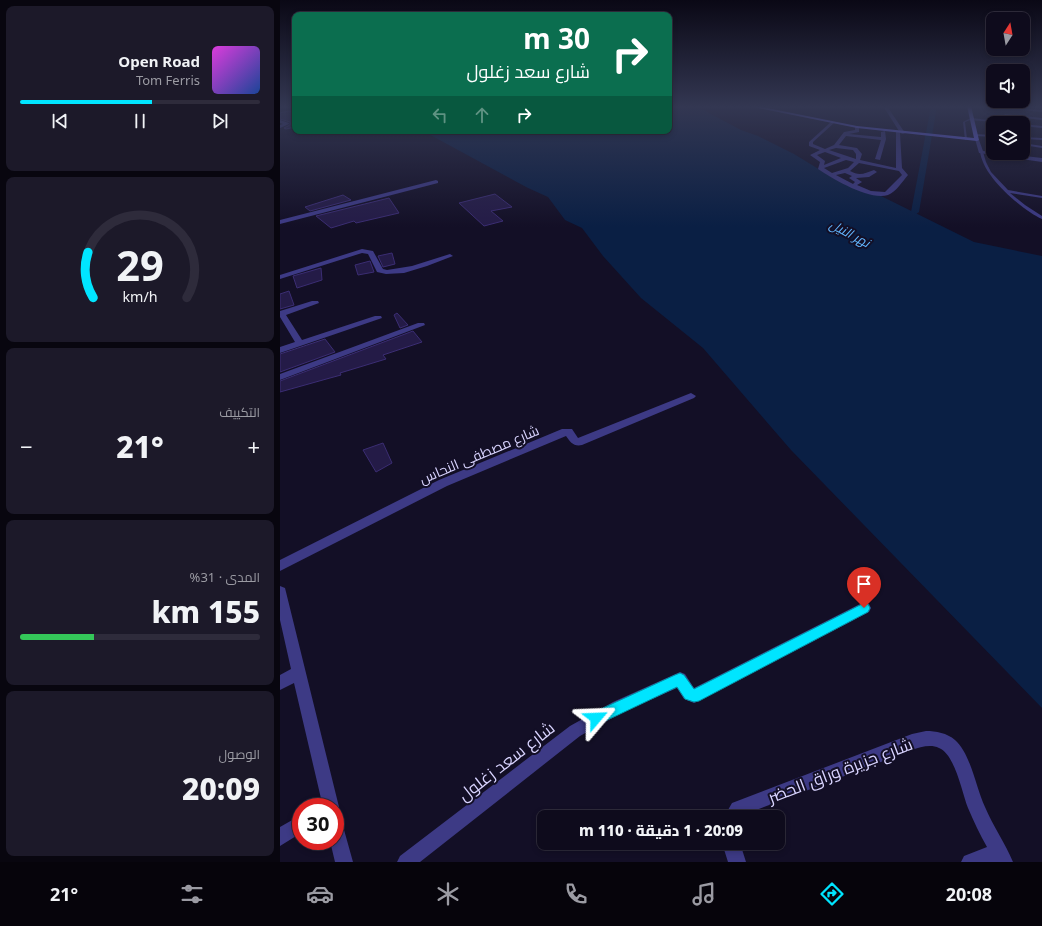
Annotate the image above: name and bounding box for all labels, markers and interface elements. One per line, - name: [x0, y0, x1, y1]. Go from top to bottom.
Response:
- north arrow: [986, 12, 1030, 56]
- map controls: [986, 12, 1030, 160]
- text: 30 m: [523, 19, 590, 57]
- icon: right: [604, 28, 656, 80]
- text: Open Road: [118, 51, 200, 71]
- text: شارع سعد زغلول: [467, 59, 590, 83]
- button: sound: [986, 64, 1030, 108]
- text: Tom Ferris: [136, 71, 200, 89]
- icon: left: [429, 104, 451, 126]
- icon: ahead: [471, 104, 493, 126]
- icon: right: [513, 104, 535, 126]
- icon: previous: [49, 110, 71, 132]
- icon: pause: [129, 110, 151, 132]
- icon: next: [209, 110, 231, 132]
- button: layers: [986, 116, 1030, 160]
- water label: نهر النيل: [827, 215, 875, 252]
- text: 29: [116, 237, 164, 293]
- text: km/h: [122, 286, 158, 305]
- text: التكييف: [219, 403, 260, 421]
- street label: شارع مصطفى النحاس: [416, 420, 542, 488]
- text: 21°: [116, 426, 164, 467]
- text: −: [20, 431, 33, 461]
- text: +: [247, 431, 260, 461]
- pin: [847, 567, 881, 608]
- text: المدى · 31%: [190, 568, 260, 586]
- icon: arrive: [853, 573, 875, 595]
- text: 155 km: [151, 591, 260, 632]
- position arrow: [575, 697, 617, 739]
- street label: شارع سعد زغلول: [453, 716, 560, 807]
- street label: شارع جزيرة وراق الحضر: [763, 732, 916, 809]
- text: الوصول: [219, 745, 260, 763]
- text: 20:09: [182, 768, 260, 809]
- speed limit sign: 30: [292, 798, 344, 850]
- text: 20:09 · 1 دقيقة · 110 m: [579, 820, 743, 840]
- icon: filters: [178, 880, 206, 908]
- icon: car: [306, 880, 334, 908]
- icon: climate: [434, 880, 462, 908]
- icon: phone: [562, 880, 590, 908]
- icon: music: [690, 880, 718, 908]
- icon: directions: [818, 880, 846, 908]
- text: 21°: [50, 882, 78, 906]
- text: 20:08: [946, 882, 992, 906]

